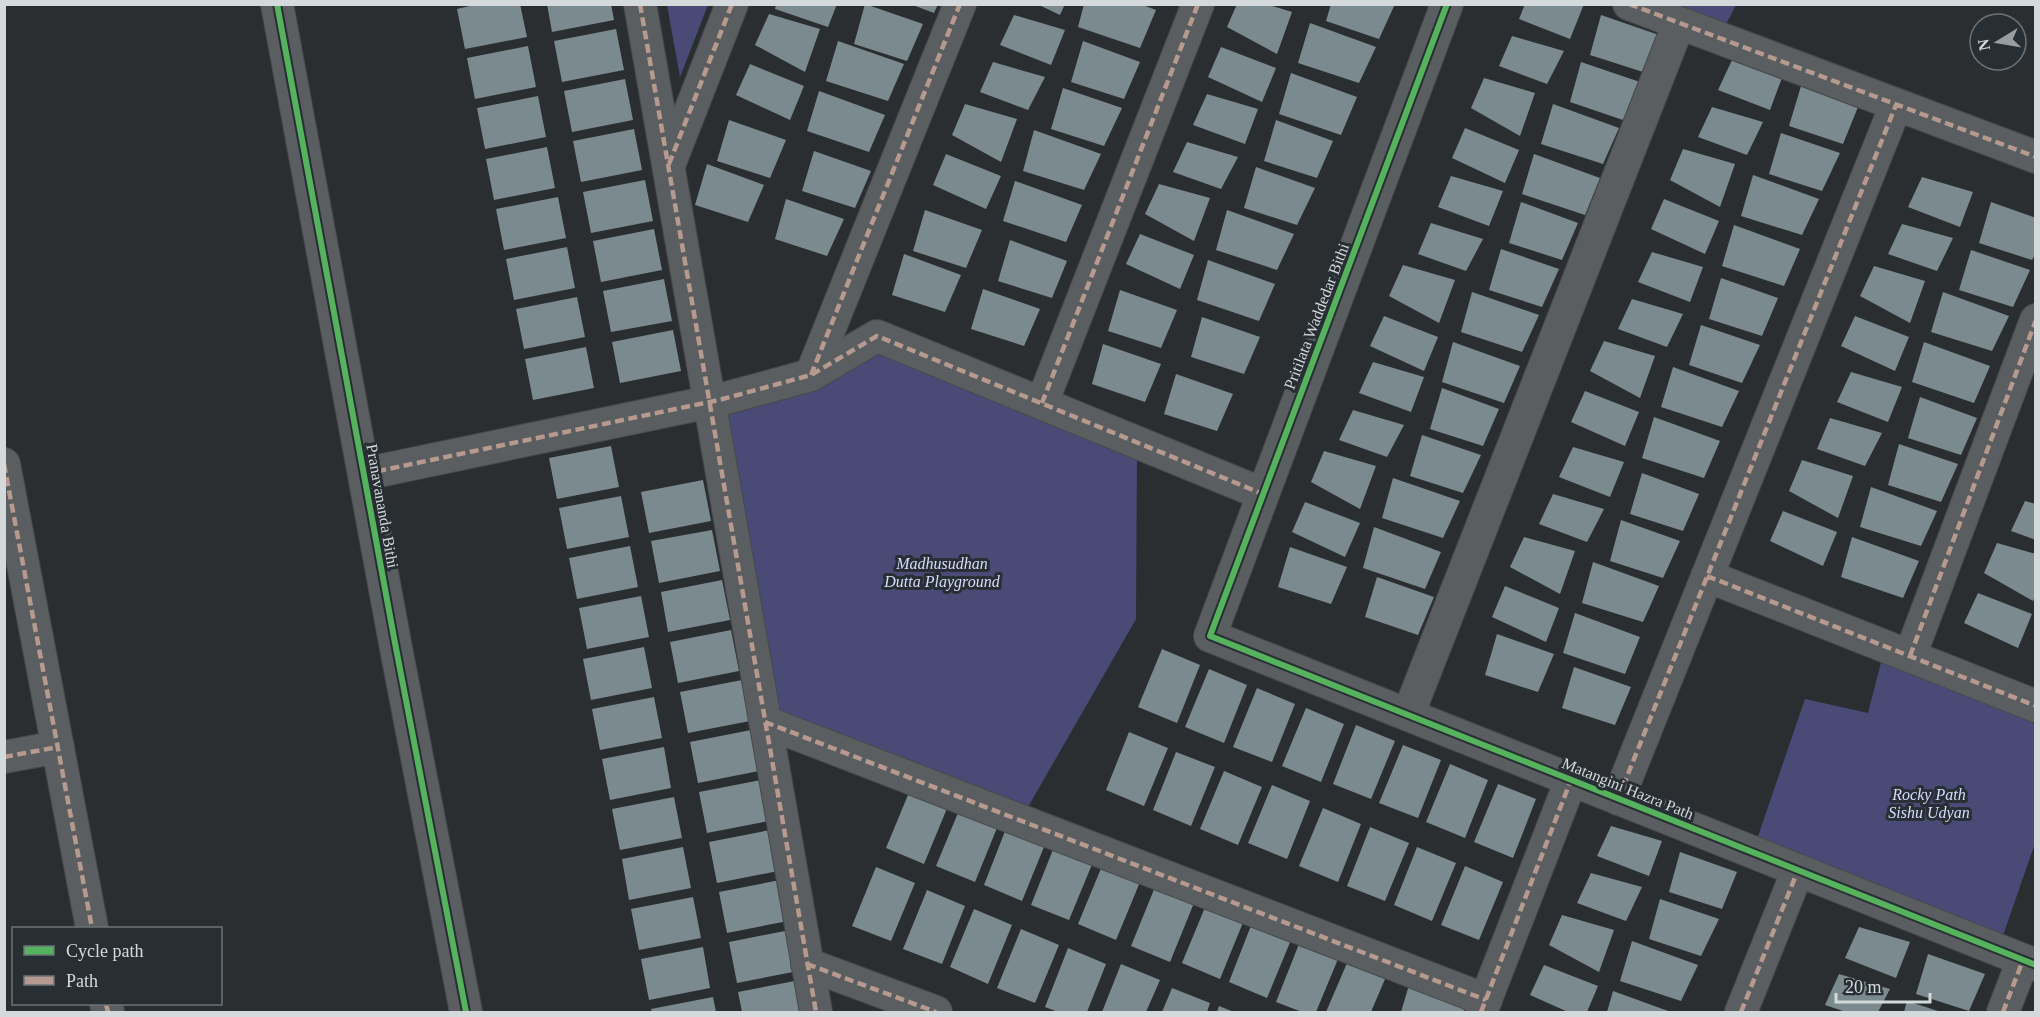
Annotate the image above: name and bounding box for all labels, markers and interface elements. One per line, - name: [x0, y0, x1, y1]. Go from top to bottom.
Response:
- north arrow: [1968, 12, 2028, 72]
- text: N: [1974, 37, 1993, 52]
- street label: Pritilata Waddedar Bithi: [1281, 240, 1352, 391]
- street label: Pranavananda Bithi: [363, 443, 402, 570]
- park label: Madhusudhan Dutta Playground: [883, 555, 1001, 591]
- street label: Matangini Hazra Path: [1559, 754, 1696, 824]
- park label: Rocky Path Sishu Udyan: [1888, 786, 1970, 822]
- legend: [12, 927, 222, 1005]
- text: Cycle path: [66, 941, 143, 961]
- scale bar: [1836, 966, 1930, 1004]
- text: Path: [66, 971, 98, 991]
- text: 20 m: [1845, 977, 1882, 997]

